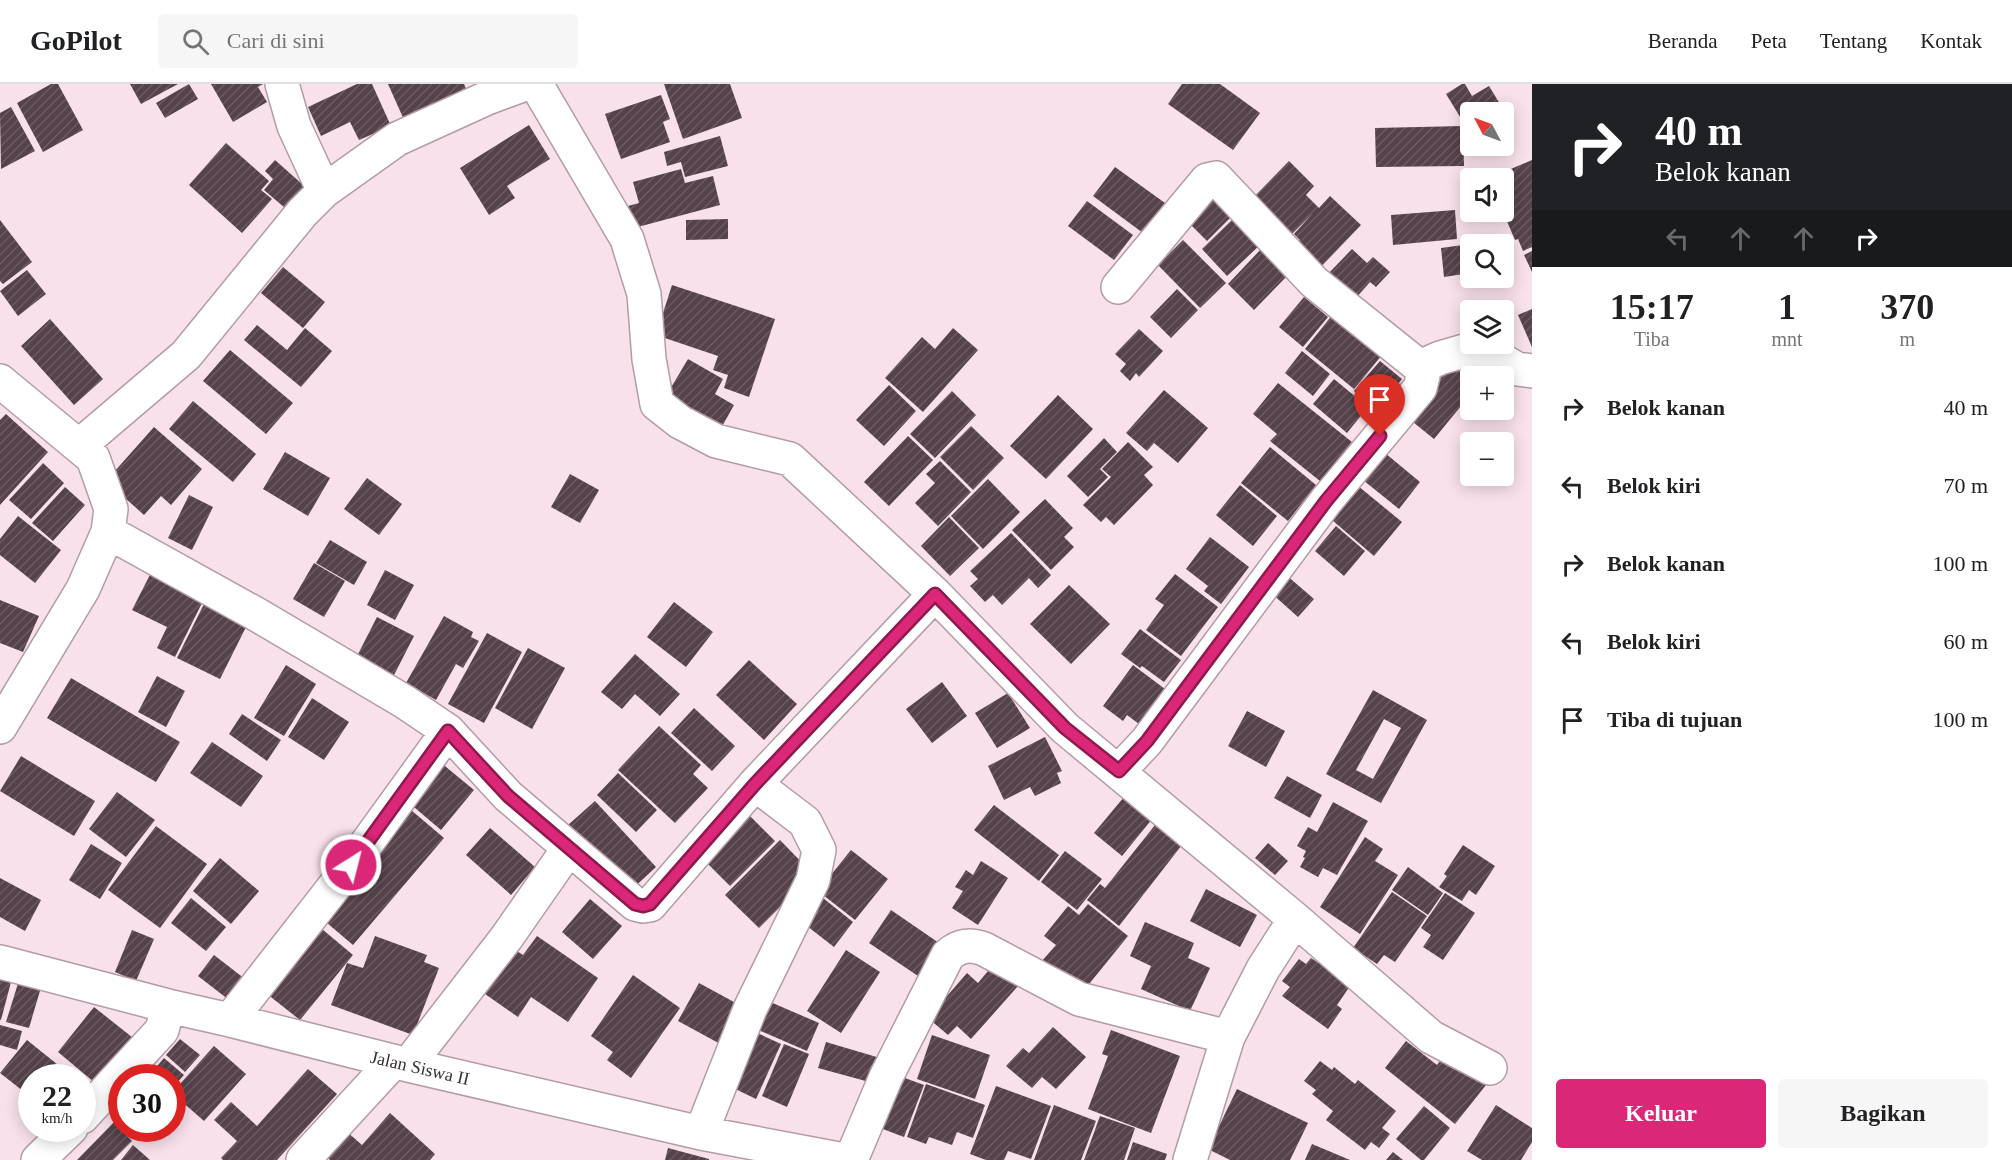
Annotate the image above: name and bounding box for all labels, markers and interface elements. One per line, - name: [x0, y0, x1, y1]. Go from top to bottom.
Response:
- search box: [158, 14, 578, 68]
- text: GoPilot: [30, 25, 122, 56]
- icon: search: [179, 25, 212, 58]
- text: Cari di sini: [227, 28, 325, 53]
- text: Beranda: [1648, 29, 1718, 53]
- text: Peta: [1751, 29, 1787, 53]
- text: Tentang: [1820, 29, 1887, 53]
- text: Kontak: [1920, 29, 1982, 53]
- north arrow: [1460, 102, 1514, 156]
- map controls: [1460, 102, 1514, 486]
- icon: right: [1556, 108, 1634, 186]
- text: 40 m: [1655, 108, 1743, 154]
- text: Belok kanan: [1655, 157, 1791, 187]
- button: sound: [1460, 168, 1514, 222]
- icon: left: [1661, 222, 1694, 255]
- icon: ahead: [1724, 222, 1757, 255]
- icon: ahead: [1787, 222, 1820, 255]
- icon: right: [1850, 222, 1883, 255]
- button: search: [1460, 234, 1514, 288]
- text: 15:17: [1610, 287, 1694, 327]
- text: 1: [1778, 287, 1796, 327]
- text: 370: [1880, 287, 1934, 327]
- button: layers: [1460, 300, 1514, 354]
- text: Tiba: [1634, 328, 1670, 350]
- text: mnt: [1771, 328, 1803, 350]
- text: m: [1900, 328, 1915, 350]
- button: +: [1460, 366, 1514, 420]
- pin: [1354, 374, 1405, 436]
- icon: arrive: [1363, 383, 1396, 416]
- icon: right: [1556, 392, 1589, 425]
- text: Belok kanan: [1607, 395, 1725, 420]
- text: 40 m: [1943, 395, 1988, 420]
- button: −: [1460, 432, 1514, 486]
- icon: left: [1556, 470, 1589, 503]
- text: Belok kiri: [1607, 473, 1701, 498]
- text: 70 m: [1943, 473, 1988, 498]
- icon: right: [1556, 548, 1589, 581]
- text: Belok kanan: [1607, 551, 1725, 576]
- text: 100 m: [1932, 551, 1988, 576]
- icon: left: [1556, 626, 1589, 659]
- text: Belok kiri: [1607, 629, 1701, 654]
- text: 60 m: [1943, 629, 1988, 654]
- icon: arrive: [1556, 704, 1589, 737]
- text: Tiba di tujuan: [1607, 707, 1742, 732]
- text: 100 m: [1932, 707, 1988, 732]
- position arrow: [319, 833, 383, 897]
- street label: Jalan Siswa II: [369, 1047, 471, 1089]
- speed limit sign: 30: [108, 1064, 186, 1142]
- text: 22: [42, 1079, 72, 1112]
- button: Keluar: [1556, 1079, 1766, 1148]
- button: Bagikan: [1778, 1079, 1988, 1148]
- text: km/h: [42, 1110, 72, 1126]

